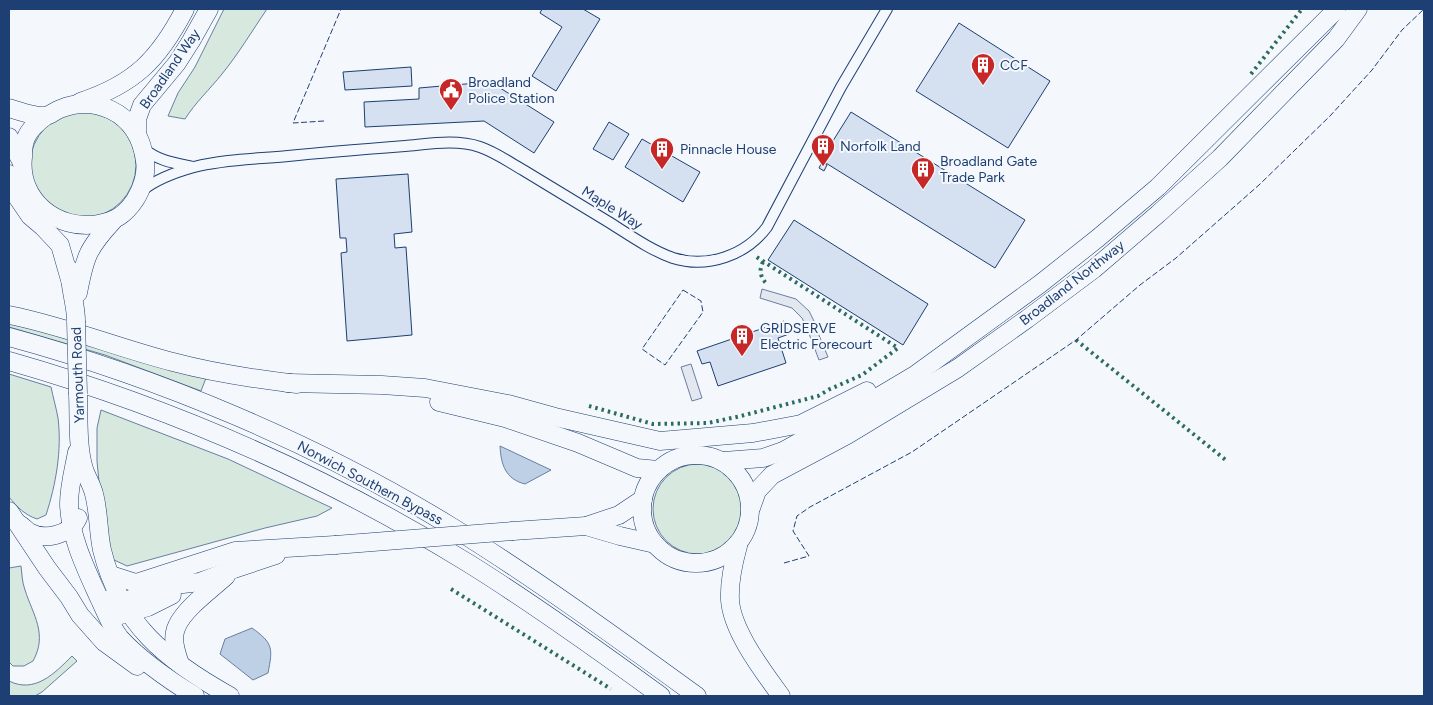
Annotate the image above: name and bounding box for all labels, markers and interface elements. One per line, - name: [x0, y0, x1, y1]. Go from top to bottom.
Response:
- street label: Broadland Way: [136, 25, 204, 112]
- building icon: CCF: [970, 52, 996, 86]
- place label: CCF: [1000, 57, 1028, 74]
- place label: Broadland Police Station: [468, 74, 555, 107]
- public building icon: Broadland Police Station: [438, 77, 464, 111]
- building icon: Norfolk Land: [810, 133, 836, 167]
- building icon: Pinnacle House: [649, 136, 675, 170]
- place label: Norfolk Land: [840, 138, 921, 155]
- place label: Pinnacle House: [680, 141, 777, 158]
- place label: Broadland Gate Trade Park: [940, 153, 1037, 186]
- building icon: Broadland Gate Trade Park: [910, 156, 936, 190]
- street label: Maple Way: [578, 183, 646, 234]
- street label: Broadland Northway: [1016, 236, 1128, 329]
- place label: GRIDSERVE Electric Forecourt: [760, 320, 872, 353]
- building icon: GRIDSERVE Electric Forecourt: [729, 323, 755, 357]
- street label: Yarmouth Road: [68, 327, 88, 423]
- street label: Norwich Southern Bypass: [294, 437, 446, 529]

